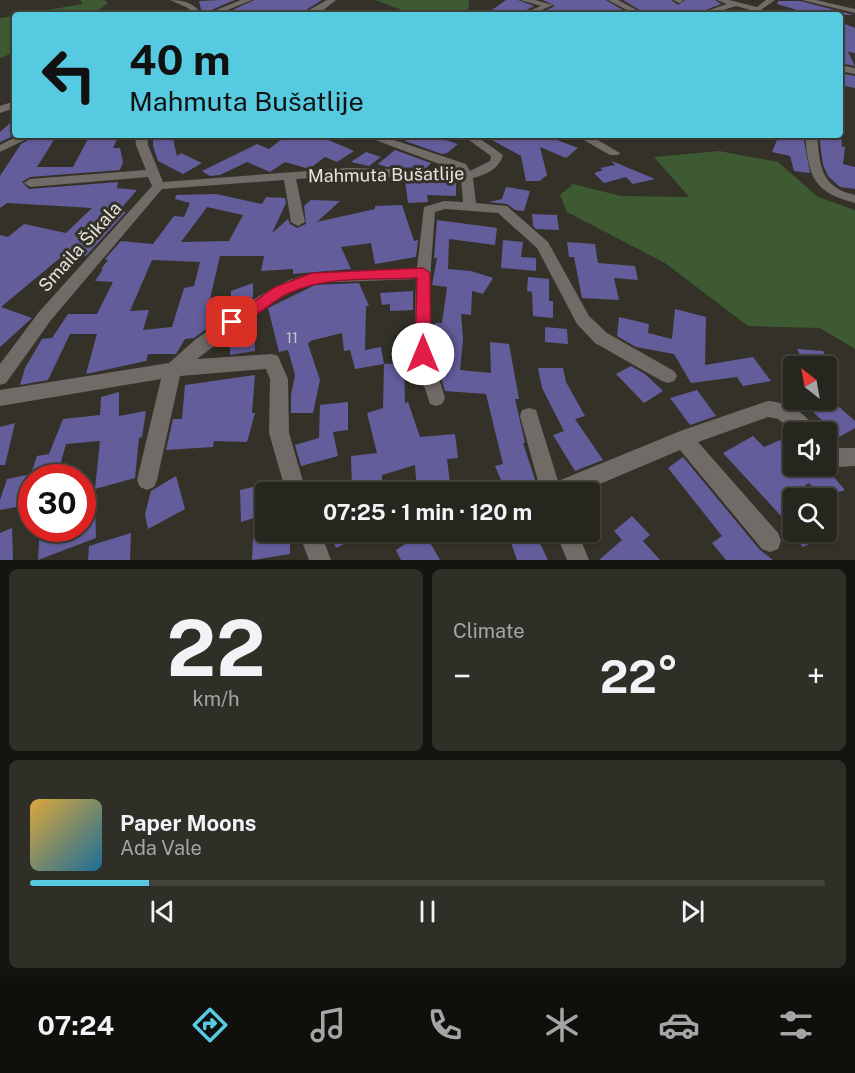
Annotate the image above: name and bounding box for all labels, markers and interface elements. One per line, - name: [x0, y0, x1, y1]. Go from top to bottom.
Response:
- text: 40 m: [129, 35, 231, 84]
- icon: left: [30, 36, 108, 114]
- text: Mahmuta Bušatlije: [129, 85, 364, 117]
- street label: Mahmuta Bušatlije: [308, 163, 464, 186]
- street label: Smaila Šikala: [34, 197, 125, 296]
- pin: [206, 296, 257, 347]
- icon: arrive: [215, 305, 248, 338]
- position arrow: [391, 322, 455, 386]
- house number: 11: [286, 329, 298, 346]
- north arrow: [783, 356, 837, 410]
- map controls: [783, 356, 837, 542]
- button: sound: [783, 422, 837, 476]
- speed limit sign: 30: [18, 464, 96, 542]
- button: search: [783, 488, 837, 542]
- text: 07:25 · 1 min · 120 m: [323, 499, 532, 525]
- text: 22: [166, 602, 266, 694]
- text: Climate: [453, 619, 525, 643]
- text: 22°: [600, 650, 678, 703]
- text: −: [453, 657, 471, 695]
- text: +: [807, 657, 825, 695]
- text: km/h: [192, 687, 240, 711]
- text: Paper Moons: [120, 810, 256, 836]
- text: Ada Vale: [120, 836, 202, 860]
- icon: previous: [146, 895, 179, 928]
- icon: pause: [411, 895, 444, 928]
- icon: next: [676, 895, 709, 928]
- icon: directions: [189, 1004, 231, 1046]
- icon: music: [307, 1004, 349, 1046]
- icon: phone: [424, 1004, 466, 1046]
- icon: climate: [541, 1004, 583, 1046]
- icon: car: [658, 1004, 700, 1046]
- icon: filters: [775, 1004, 817, 1046]
- text: 07:24: [38, 1009, 114, 1041]

